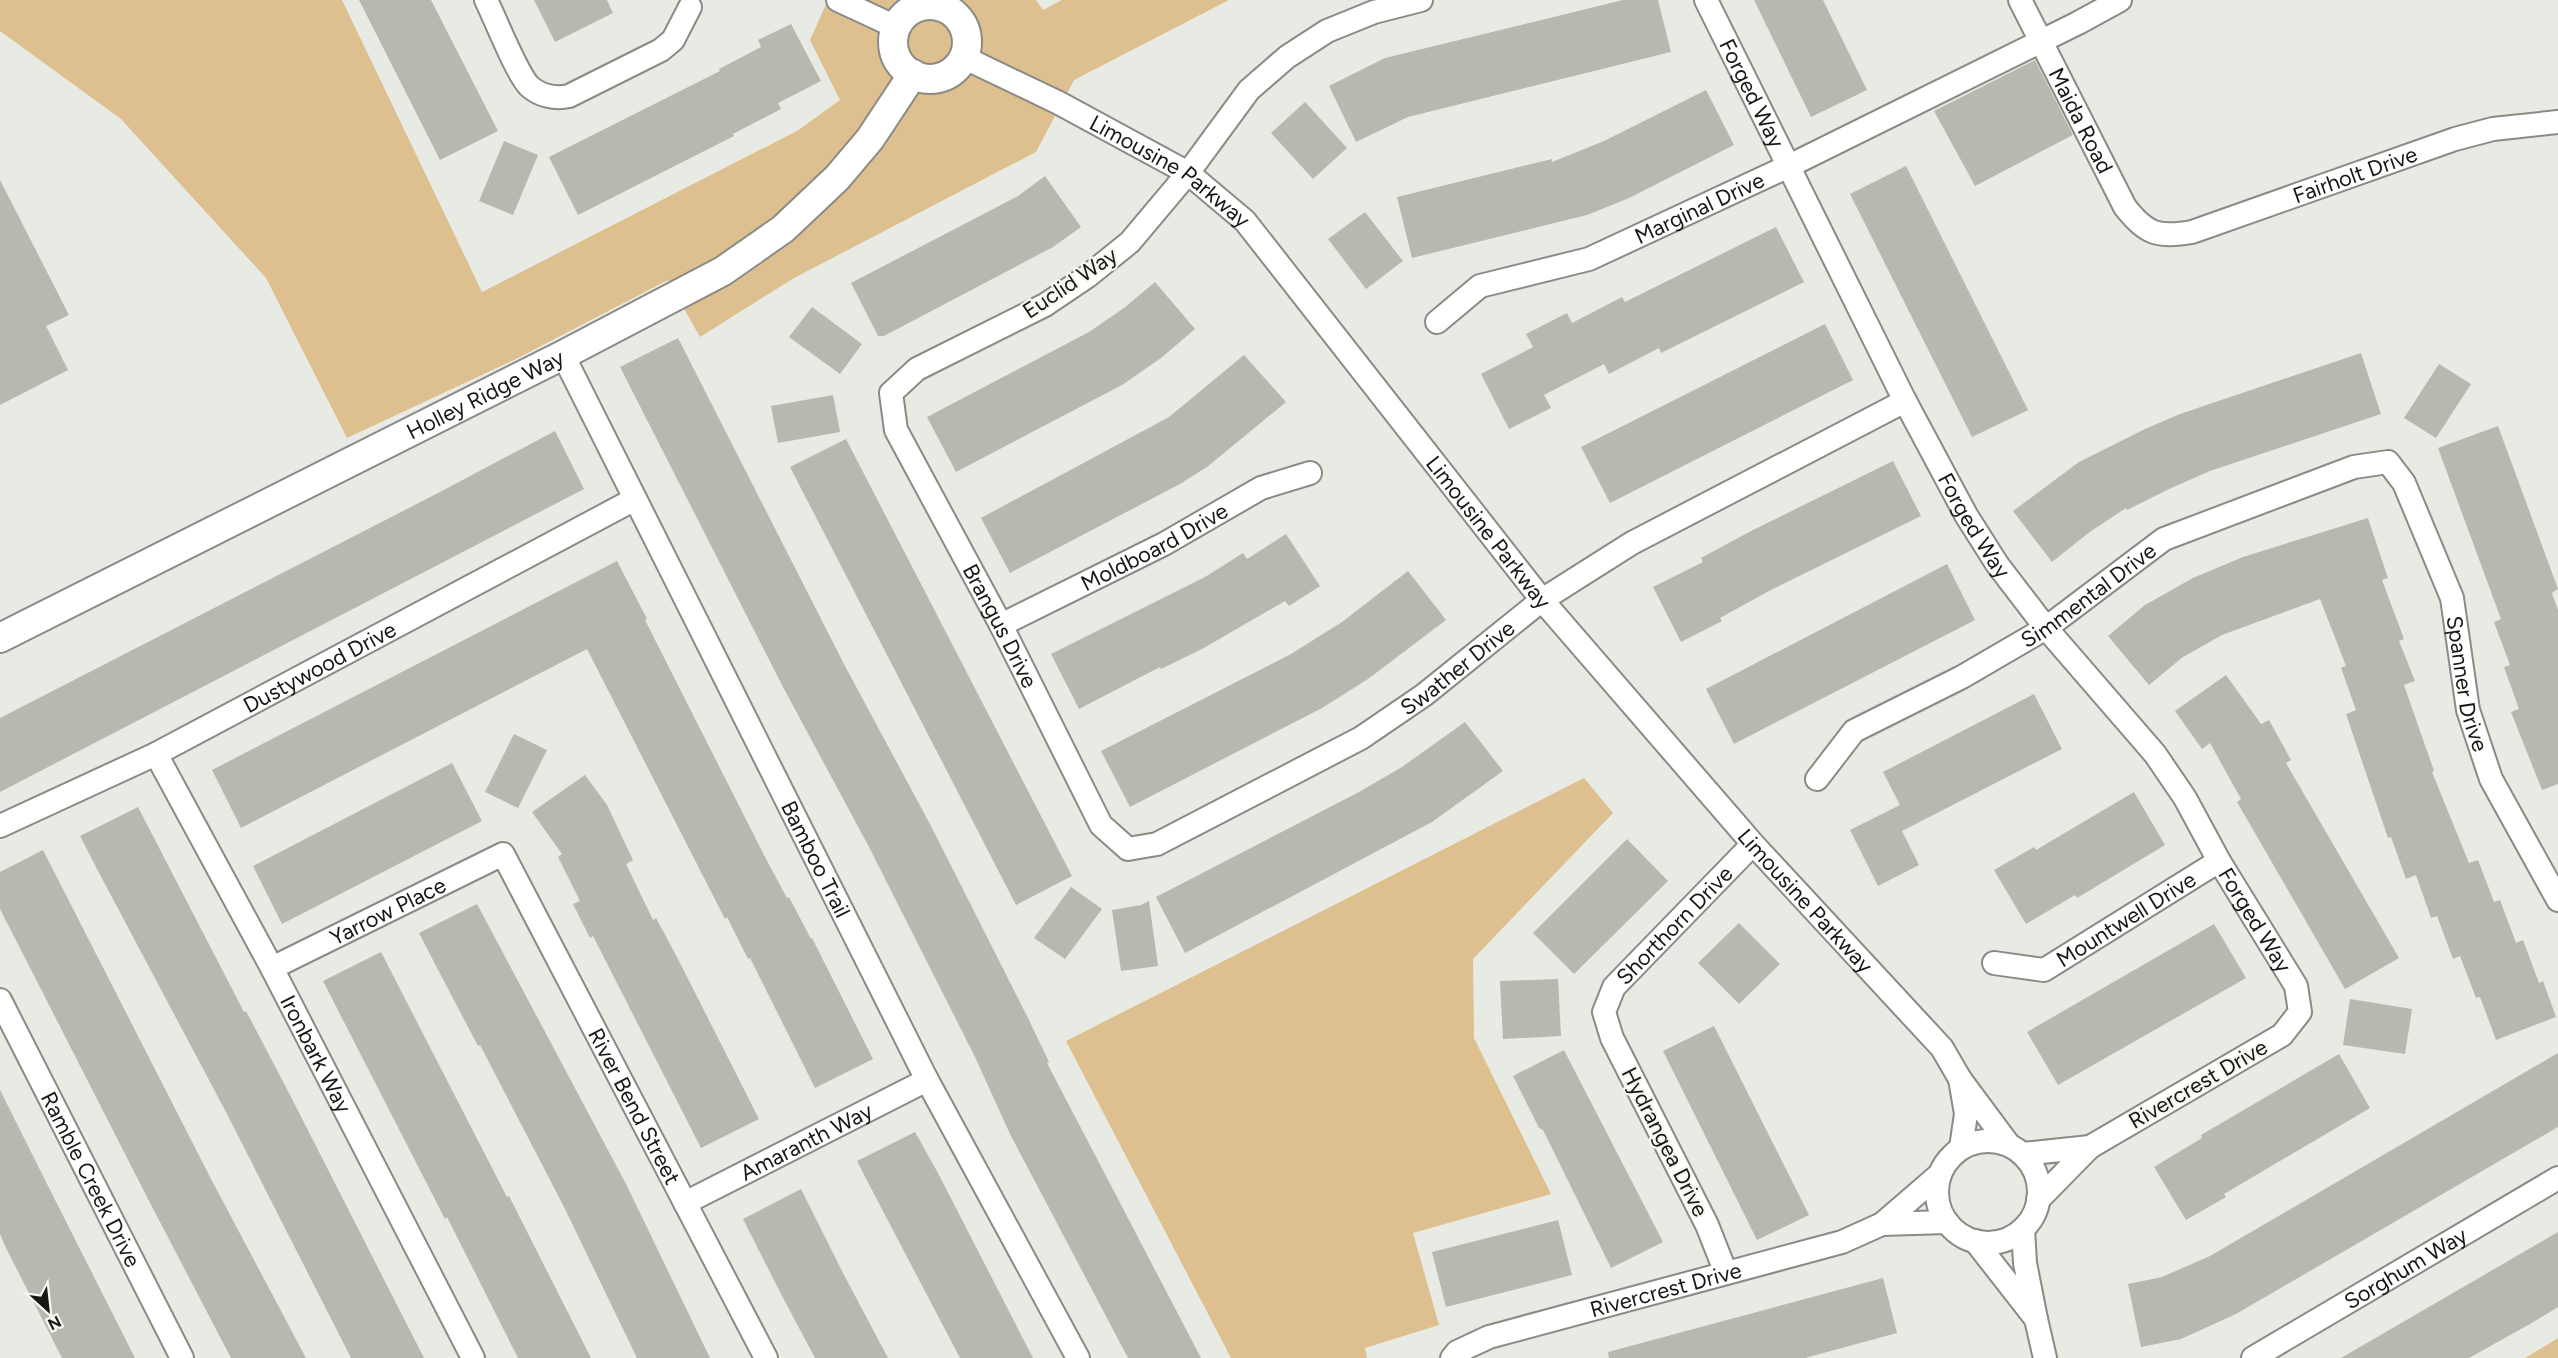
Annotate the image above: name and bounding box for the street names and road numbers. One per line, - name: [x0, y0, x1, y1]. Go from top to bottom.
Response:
- street label: Forged Way: [1714, 34, 1791, 152]
- street label: Maida Road: [2043, 63, 2119, 178]
- street label: Limousine Parkway: [1085, 109, 1256, 233]
- street label: Fairholt Drive: [2289, 140, 2421, 209]
- street label: Marginal Drive: [1630, 166, 1768, 249]
- street label: Euclid Way: [1018, 241, 1123, 324]
- street label: Holley Ridge Way: [402, 343, 569, 445]
- street label: Limousine Parkway: [1421, 450, 1557, 615]
- street label: Forged Way: [1932, 468, 2017, 584]
- street label: Moldboard Drive: [1076, 497, 1233, 597]
- street label: Simmental Drive: [2016, 537, 2161, 653]
- street label: Brangus Drive: [957, 559, 1044, 692]
- street label: Swather Drive: [1395, 614, 1520, 721]
- street label: Spanner Drive: [2441, 614, 2494, 755]
- street label: Dustywood Drive: [238, 615, 401, 719]
- street label: Bamboo Trail: [775, 796, 857, 922]
- street label: Limousine Parkway: [1732, 823, 1879, 979]
- street label: Shorthorn Drive: [1610, 860, 1738, 990]
- street label: Forged Way: [2213, 862, 2298, 978]
- street label: Mountwell Drive: [2051, 865, 2201, 973]
- street label: Yarrow Place: [325, 871, 450, 951]
- street label: Ironbark Way: [275, 990, 358, 1118]
- street label: River Bend Street: [583, 1023, 686, 1189]
- street label: Rivercrest Drive: [2124, 1033, 2272, 1135]
- street label: Hydrangea Drive: [1616, 1063, 1714, 1221]
- street label: Ramble Creek Drive: [35, 1087, 147, 1271]
- street label: Amaranth Way: [736, 1096, 877, 1186]
- street label: Sorghum Way: [2339, 1221, 2472, 1315]
- street label: Rivercrest Drive: [1587, 1256, 1744, 1323]

